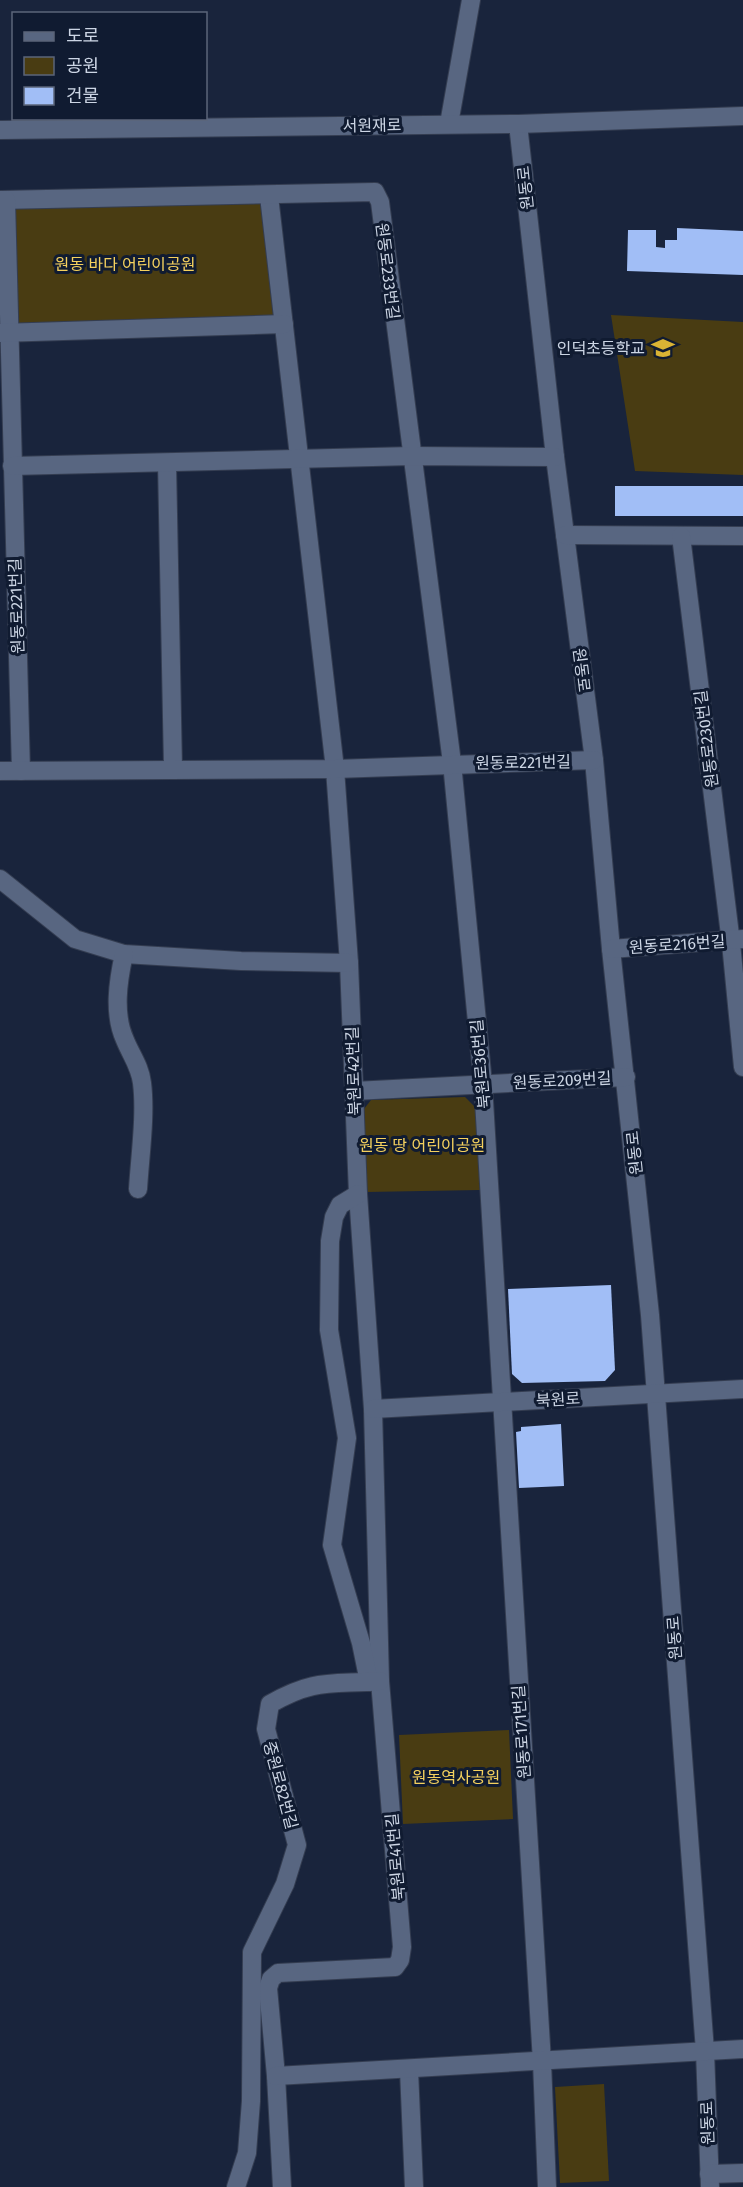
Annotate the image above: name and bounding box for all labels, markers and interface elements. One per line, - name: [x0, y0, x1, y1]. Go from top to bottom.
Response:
- legend: [12, 12, 207, 120]
- text: 도로: [66, 25, 99, 47]
- text: 공원: [66, 55, 99, 77]
- text: 건물: [66, 85, 99, 107]
- street label: 서원재로: [342, 115, 402, 136]
- street label: 원동로: [514, 165, 537, 211]
- street label: 원동로233번길: [372, 222, 403, 321]
- park label: 원동 바다 어린이공원: [55, 255, 195, 274]
- school or university icon: 인덕초등학교: [650, 335, 676, 361]
- place label: 인덕초등학교: [557, 339, 645, 358]
- street label: 원동로221번길: [5, 558, 28, 654]
- street label: 원동로: [569, 647, 594, 693]
- street label: 원동로230번길: [691, 689, 722, 789]
- street label: 원동로221번길: [475, 752, 571, 773]
- street label: 원동로216번길: [628, 932, 726, 957]
- street label: 북원로36번길: [467, 1018, 494, 1110]
- street label: 북원로42번길: [342, 1026, 365, 1116]
- street label: 원동로209번길: [512, 1068, 612, 1093]
- street label: 원동로: [623, 1130, 646, 1176]
- park label: 원동 땅 어린이공원: [359, 1136, 485, 1155]
- street label: 북원로: [535, 1389, 581, 1410]
- street label: 원동로: [663, 1615, 686, 1661]
- street label: 원동로171번길: [509, 1684, 534, 1780]
- street label: 중원로82번길: [260, 1739, 301, 1831]
- park label: 원동역사공원: [412, 1768, 500, 1787]
- street label: 북원로41번길: [382, 1812, 409, 1902]
- street label: 원동로: [697, 2100, 718, 2145]

